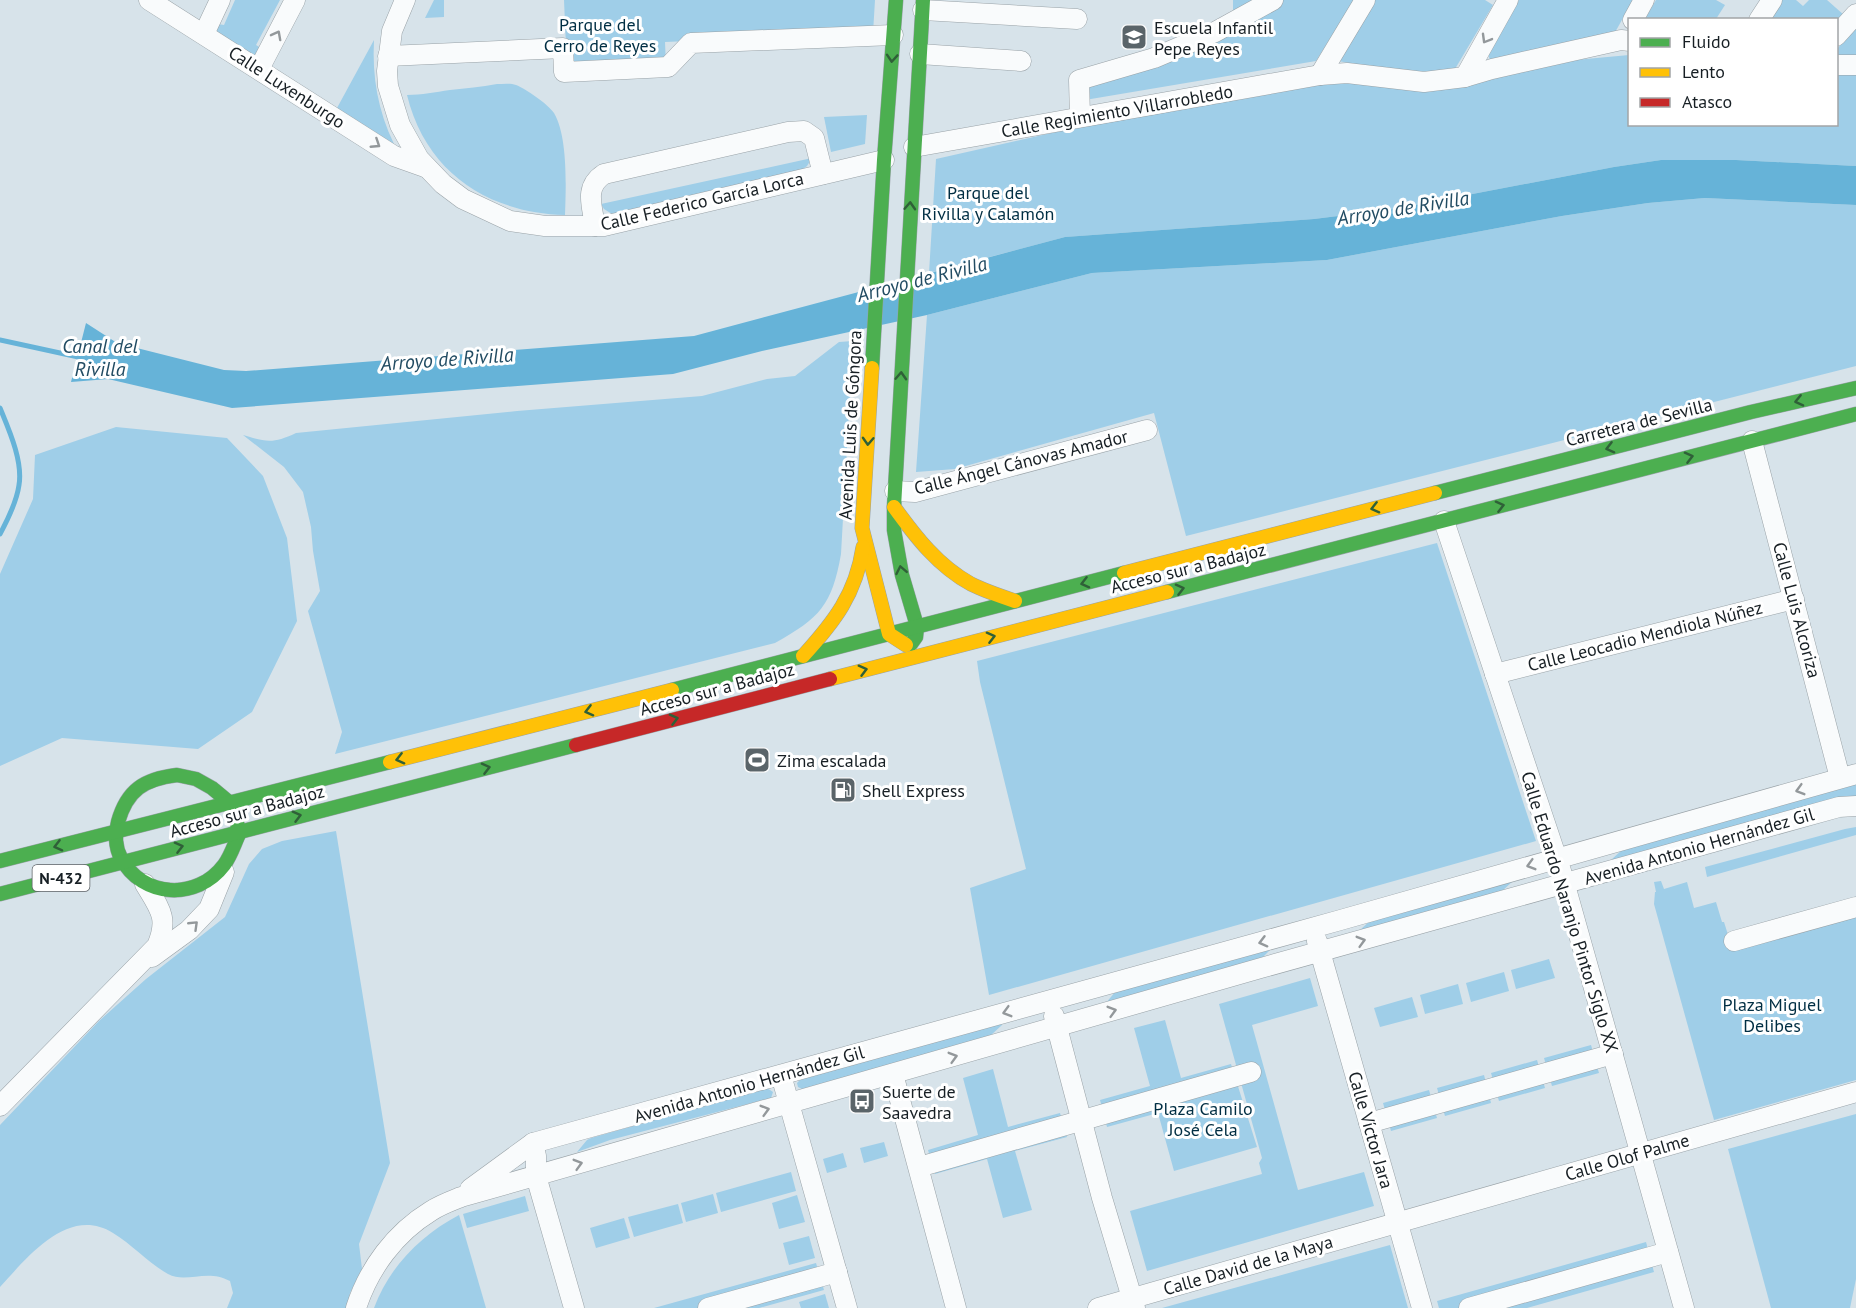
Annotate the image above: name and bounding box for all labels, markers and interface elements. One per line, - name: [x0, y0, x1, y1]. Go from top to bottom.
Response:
- park label: Parque del Cerro de Reyes: [544, 13, 656, 57]
- place label: Escuela Infantil Pepe Reyes: [1154, 16, 1274, 60]
- legend: [1628, 18, 1838, 126]
- school or university icon: Escuela Infantil Pepe Reyes: [1119, 22, 1149, 52]
- one-way arrow: [270, 30, 281, 41]
- text: Fluido: [1682, 30, 1730, 53]
- one-way arrow: [1482, 32, 1494, 43]
- street label: Calle Luxenburgo: [224, 41, 350, 133]
- one-way arrow: [885, 54, 898, 63]
- text: Lento: [1682, 60, 1725, 83]
- street label: Calle Regimiento Villarrobledo: [999, 79, 1235, 143]
- text: Atasco: [1682, 90, 1732, 113]
- one-way arrow: [370, 137, 380, 149]
- street label: Calle Federico García Lorca: [598, 166, 806, 236]
- park label: Parque del Rivilla y Calamón: [922, 181, 1054, 225]
- water label: Arroyo de Rivilla: [1334, 185, 1471, 231]
- one-way arrow: [904, 201, 917, 210]
- water label: Arroyo de Rivilla: [853, 250, 990, 308]
- street label: Avenida Luis de Góngora: [834, 330, 866, 520]
- water label: Canal del Rivilla: [62, 333, 138, 382]
- water label: Arroyo de Rivilla: [379, 341, 515, 377]
- one-way arrow: [895, 371, 908, 380]
- street label: Carretera de Sevilla: [1563, 393, 1715, 451]
- one-way arrow: [1794, 394, 1804, 407]
- street label: Calle Ángel Cánovas Amador: [912, 424, 1130, 500]
- one-way arrow: [861, 436, 874, 445]
- one-way arrow: [1605, 441, 1615, 454]
- one-way arrow: [1684, 452, 1694, 465]
- one-way arrow: [1370, 501, 1380, 514]
- one-way arrow: [1495, 501, 1505, 514]
- street label: Acceso sur a Badajoz: [1108, 538, 1268, 598]
- street label: Calle Luis Alcoriza: [1768, 540, 1826, 680]
- one-way arrow: [895, 565, 908, 575]
- one-way arrow: [1080, 576, 1090, 589]
- one-way arrow: [1175, 583, 1185, 596]
- street label: Calle Leocadio Mendiola Núñez: [1525, 596, 1765, 676]
- one-way arrow: [986, 632, 996, 645]
- street label: Acceso sur a Badajoz: [637, 657, 797, 721]
- one-way arrow: [858, 664, 868, 677]
- one-way arrow: [584, 703, 594, 716]
- one-way arrow: [669, 713, 679, 726]
- sports icon: Zima escalada: [742, 745, 772, 775]
- place label: Zima escalada: [777, 749, 887, 772]
- one-way arrow: [395, 752, 405, 765]
- one-way arrow: [481, 762, 491, 775]
- street label: Calle Eduardo Naranjo Pintor Siglo XX: [1516, 769, 1624, 1055]
- fuel station icon: Shell Express: [828, 775, 858, 805]
- street label: Acceso sur a Badajoz: [167, 779, 327, 843]
- place label: Shell Express: [862, 779, 965, 802]
- one-way arrow: [1795, 782, 1805, 795]
- street label: Avenida Antonio Hernández Gil: [1581, 802, 1817, 890]
- one-way arrow: [292, 811, 302, 824]
- one-way arrow: [54, 839, 64, 852]
- one-way arrow: [174, 842, 184, 855]
- one-way arrow: [1526, 858, 1537, 870]
- road number: N-432: [32, 865, 90, 891]
- one-way arrow: [187, 921, 197, 932]
- one-way arrow: [1258, 934, 1268, 947]
- one-way arrow: [1356, 936, 1366, 949]
- park label: Plaza Miguel Delibes: [1723, 993, 1822, 1037]
- one-way arrow: [1002, 1005, 1013, 1017]
- one-way arrow: [1106, 1006, 1117, 1018]
- street label: Avenida Antonio Hernández Gil: [631, 1040, 867, 1128]
- one-way arrow: [948, 1051, 958, 1064]
- street label: Calle Víctor Jara: [1343, 1069, 1399, 1191]
- place label: Suerte de Saavedra: [882, 1080, 956, 1124]
- bus stop icon: Suerte de Saavedra: [847, 1086, 877, 1116]
- park label: Plaza Camilo José Cela: [1153, 1097, 1253, 1141]
- one-way arrow: [760, 1105, 770, 1118]
- street label: Calle Olof Palme: [1562, 1128, 1692, 1186]
- one-way arrow: [572, 1159, 583, 1171]
- street label: Calle David de la Maya: [1161, 1230, 1335, 1300]

